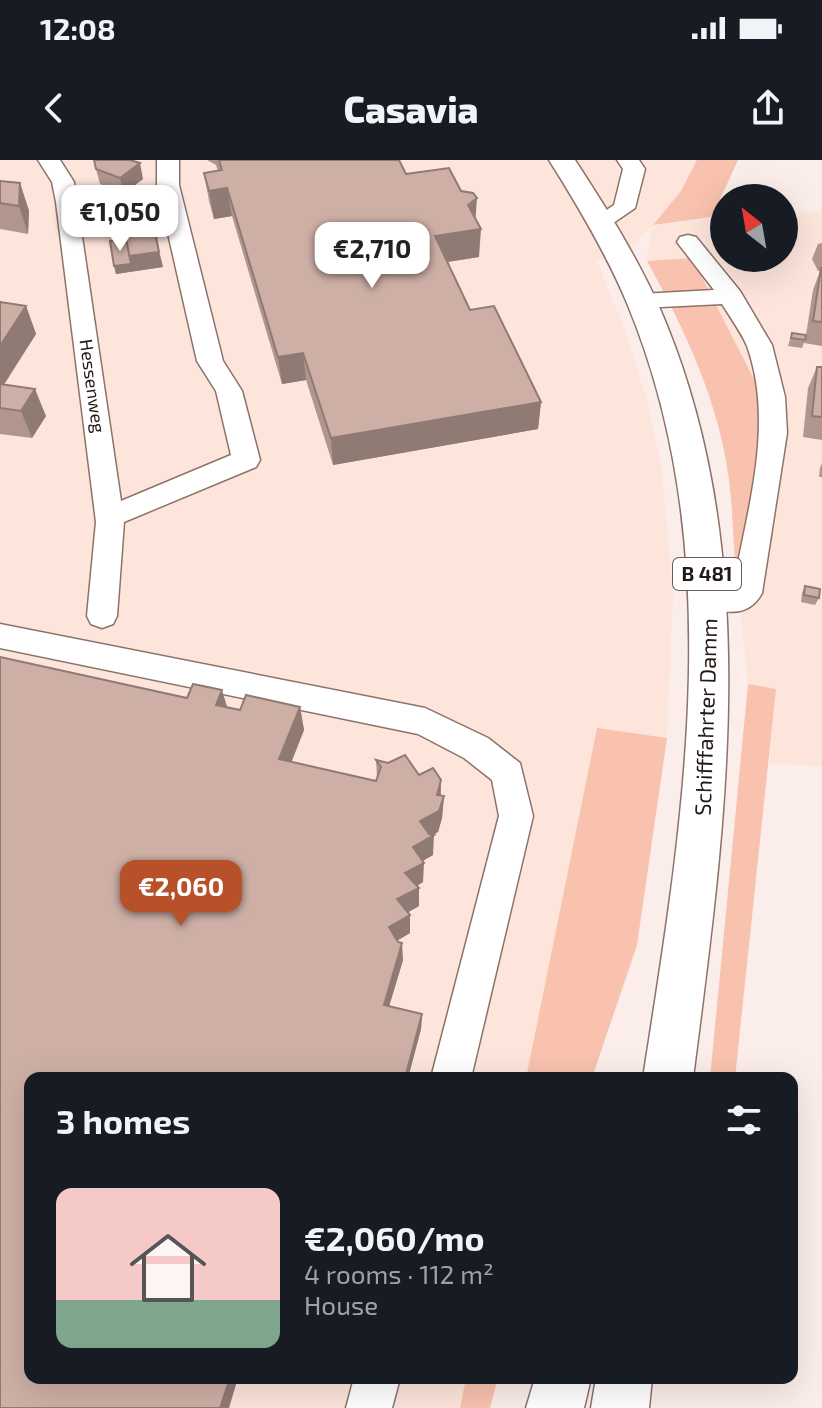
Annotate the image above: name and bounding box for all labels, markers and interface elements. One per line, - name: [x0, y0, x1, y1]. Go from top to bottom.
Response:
- text: 12:08: [40, 10, 116, 46]
- icon: back: [32, 86, 76, 130]
- icon: share: [746, 86, 790, 130]
- text: Casavia: [343, 87, 479, 130]
- north arrow: [710, 184, 798, 272]
- map controls: [710, 184, 798, 272]
- pin: €1,050: [55, 185, 185, 253]
- text: €1,050: [79, 195, 161, 226]
- pin: €2,710: [307, 222, 437, 290]
- text: €2,710: [333, 232, 411, 263]
- street label: Hessenweg: [76, 337, 110, 434]
- road number: B 481: [673, 558, 741, 590]
- street label: Schifffahrter Damm: [689, 618, 721, 816]
- pin: €2,060: [116, 860, 246, 928]
- text: €2,060: [138, 870, 224, 901]
- icon: filters: [722, 1098, 766, 1142]
- text: 3 homes: [56, 1100, 190, 1141]
- text: €2,060/mo: [304, 1217, 485, 1258]
- icon: home: [120, 1220, 216, 1316]
- text: 4 rooms · 112 m²: [304, 1258, 494, 1289]
- text: House: [304, 1289, 378, 1320]

